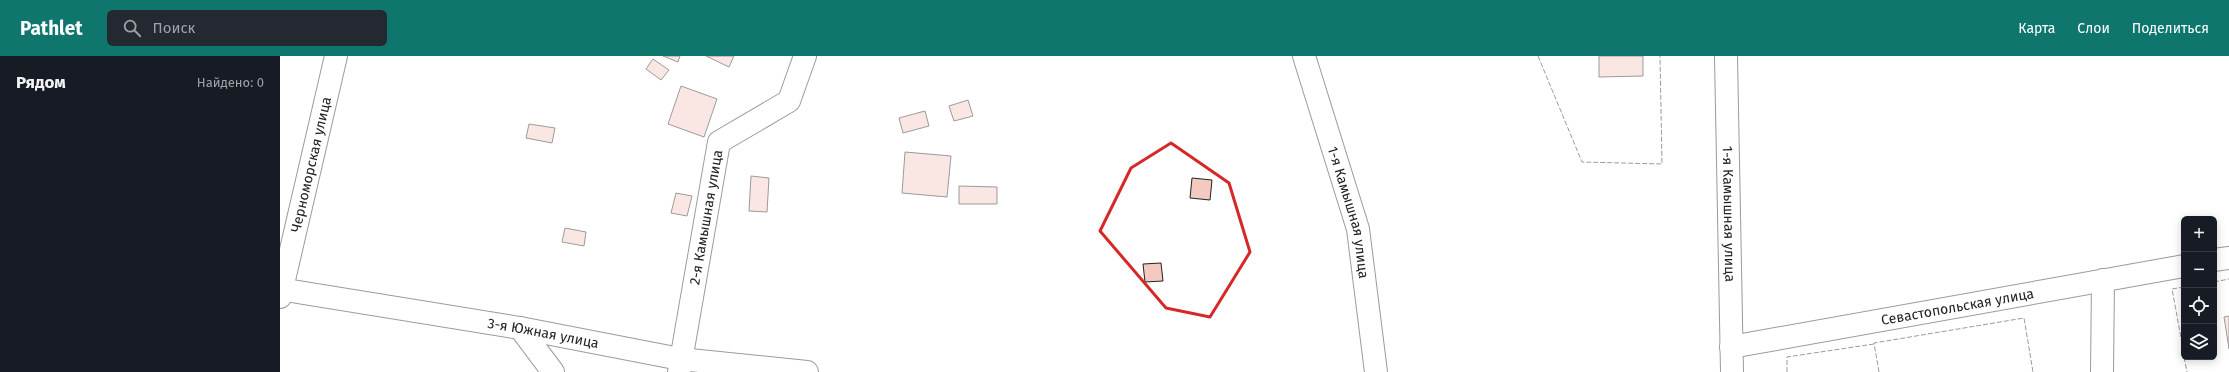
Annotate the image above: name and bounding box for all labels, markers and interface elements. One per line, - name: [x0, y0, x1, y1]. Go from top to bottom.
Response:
- search box: [107, 10, 387, 46]
- text: Pathlet: [20, 17, 83, 40]
- icon: search: [121, 17, 143, 39]
- text: Поиск: [153, 19, 195, 37]
- text: Карта: [2018, 20, 2055, 37]
- text: Слои: [2077, 20, 2110, 37]
- text: Поделиться: [2132, 20, 2209, 37]
- text: Рядом: [16, 72, 66, 93]
- text: Найдено: 0: [197, 75, 264, 90]
- street label: Черноморская улица: [287, 95, 335, 234]
- street label: 1-я Камышная улица: [1324, 144, 1373, 279]
- street label: 1-я Камышная улица: [1719, 146, 1739, 282]
- street label: 2-я Камышная улица: [686, 148, 726, 286]
- map controls: [2181, 216, 2217, 360]
- button: +: [2181, 216, 2217, 252]
- button: −: [2181, 252, 2217, 288]
- street label: Севастопольская улица: [1880, 285, 2035, 329]
- button: locate: [2181, 288, 2217, 324]
- street label: 3-я Южная улица: [486, 314, 600, 352]
- button: layers: [2181, 324, 2217, 360]

